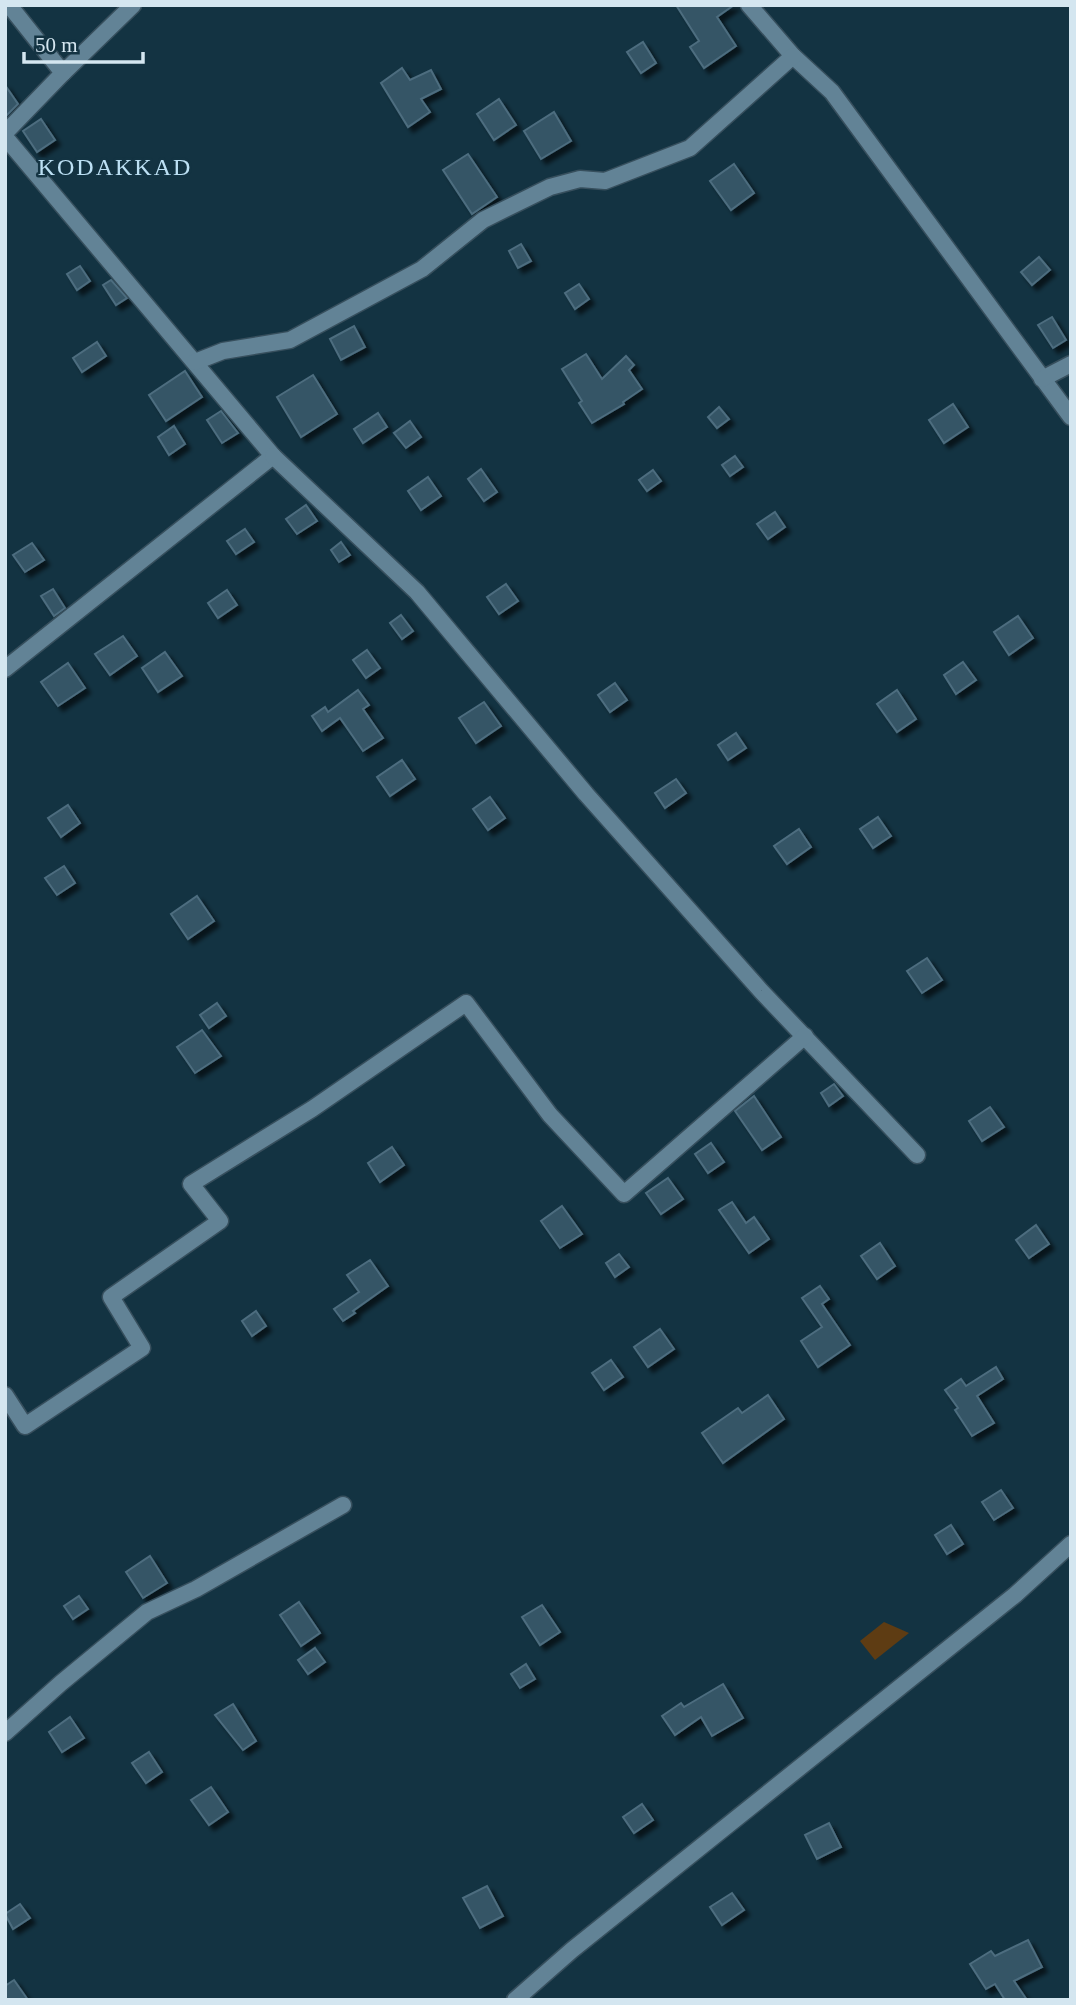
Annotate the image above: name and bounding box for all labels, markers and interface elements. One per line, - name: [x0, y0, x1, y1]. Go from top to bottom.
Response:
- scale bar: [24, 21, 144, 65]
- text: 50 m: [35, 33, 78, 57]
- district label: KODAKKAD: [38, 154, 192, 180]

